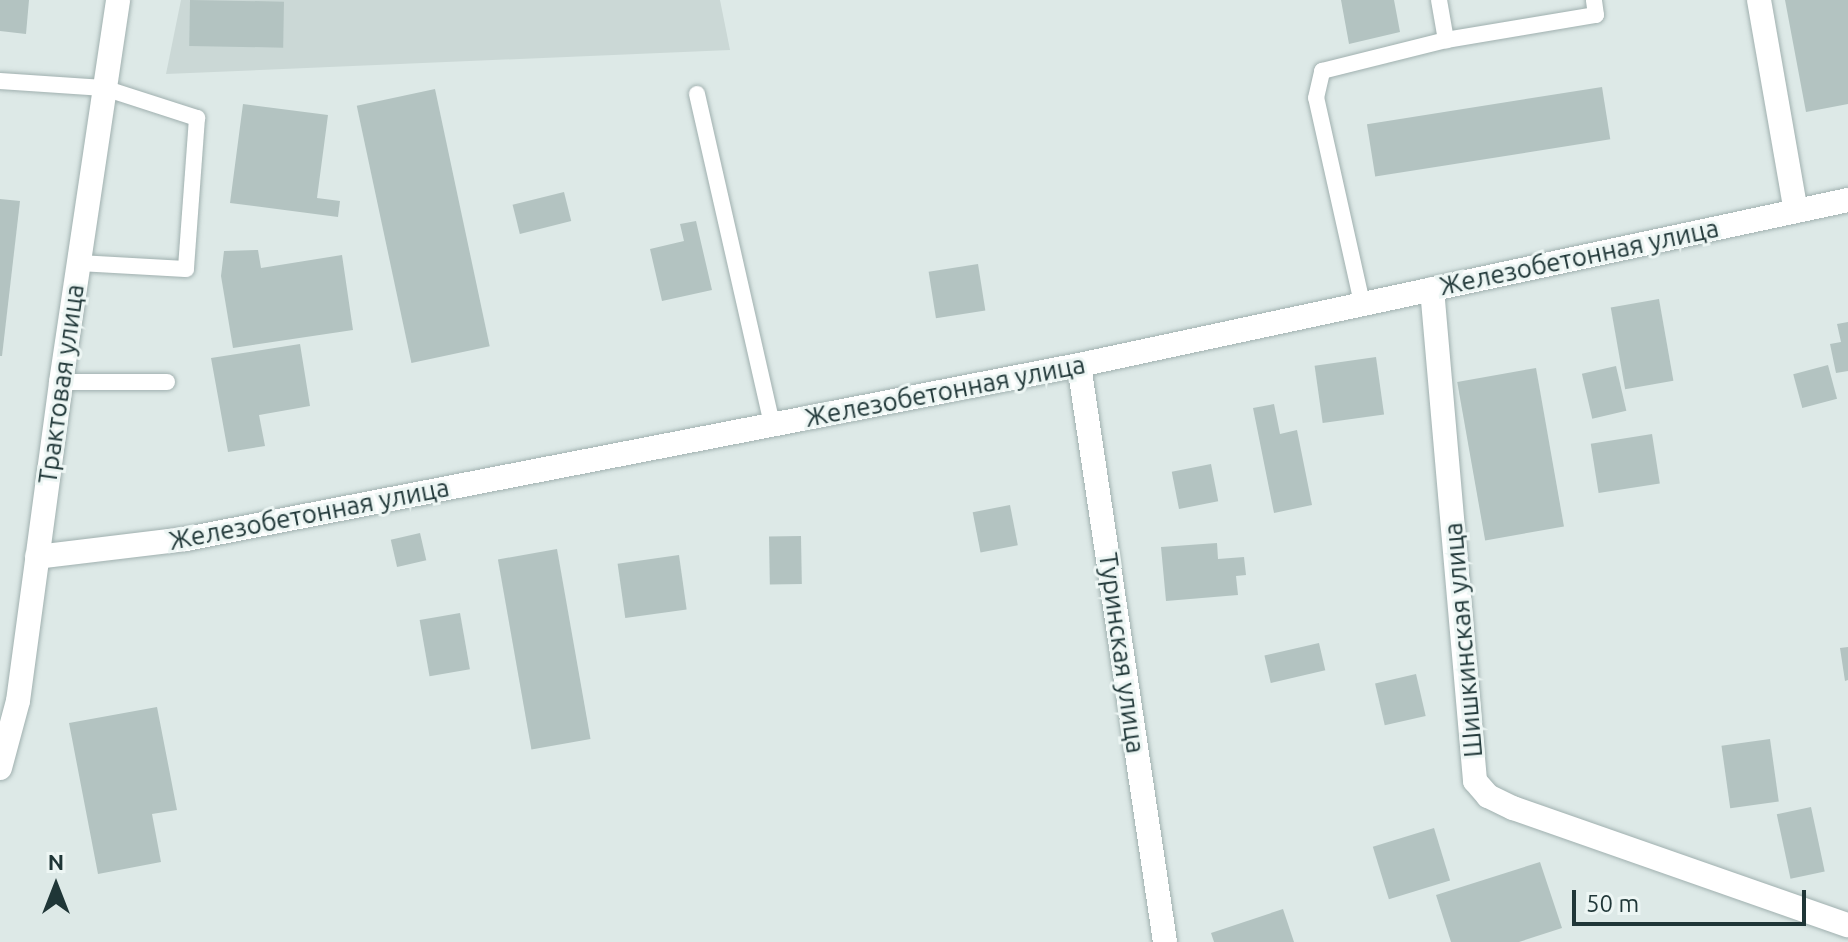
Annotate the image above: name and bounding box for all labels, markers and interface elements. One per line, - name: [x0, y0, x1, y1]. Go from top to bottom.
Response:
- street label: Железобетонная улица: [1436, 212, 1722, 302]
- street label: Трактовая улица: [32, 282, 90, 486]
- street label: Железобетонная улица: [802, 349, 1088, 433]
- street label: Железобетонная улица: [166, 472, 452, 556]
- street label: Шишкинская улица: [1437, 521, 1489, 759]
- street label: Туринская улица: [1092, 551, 1152, 755]
- north arrow: [16, 846, 96, 926]
- text: N: [48, 849, 64, 874]
- scale bar: [1576, 874, 1810, 924]
- text: 50 m: [1586, 890, 1639, 917]

